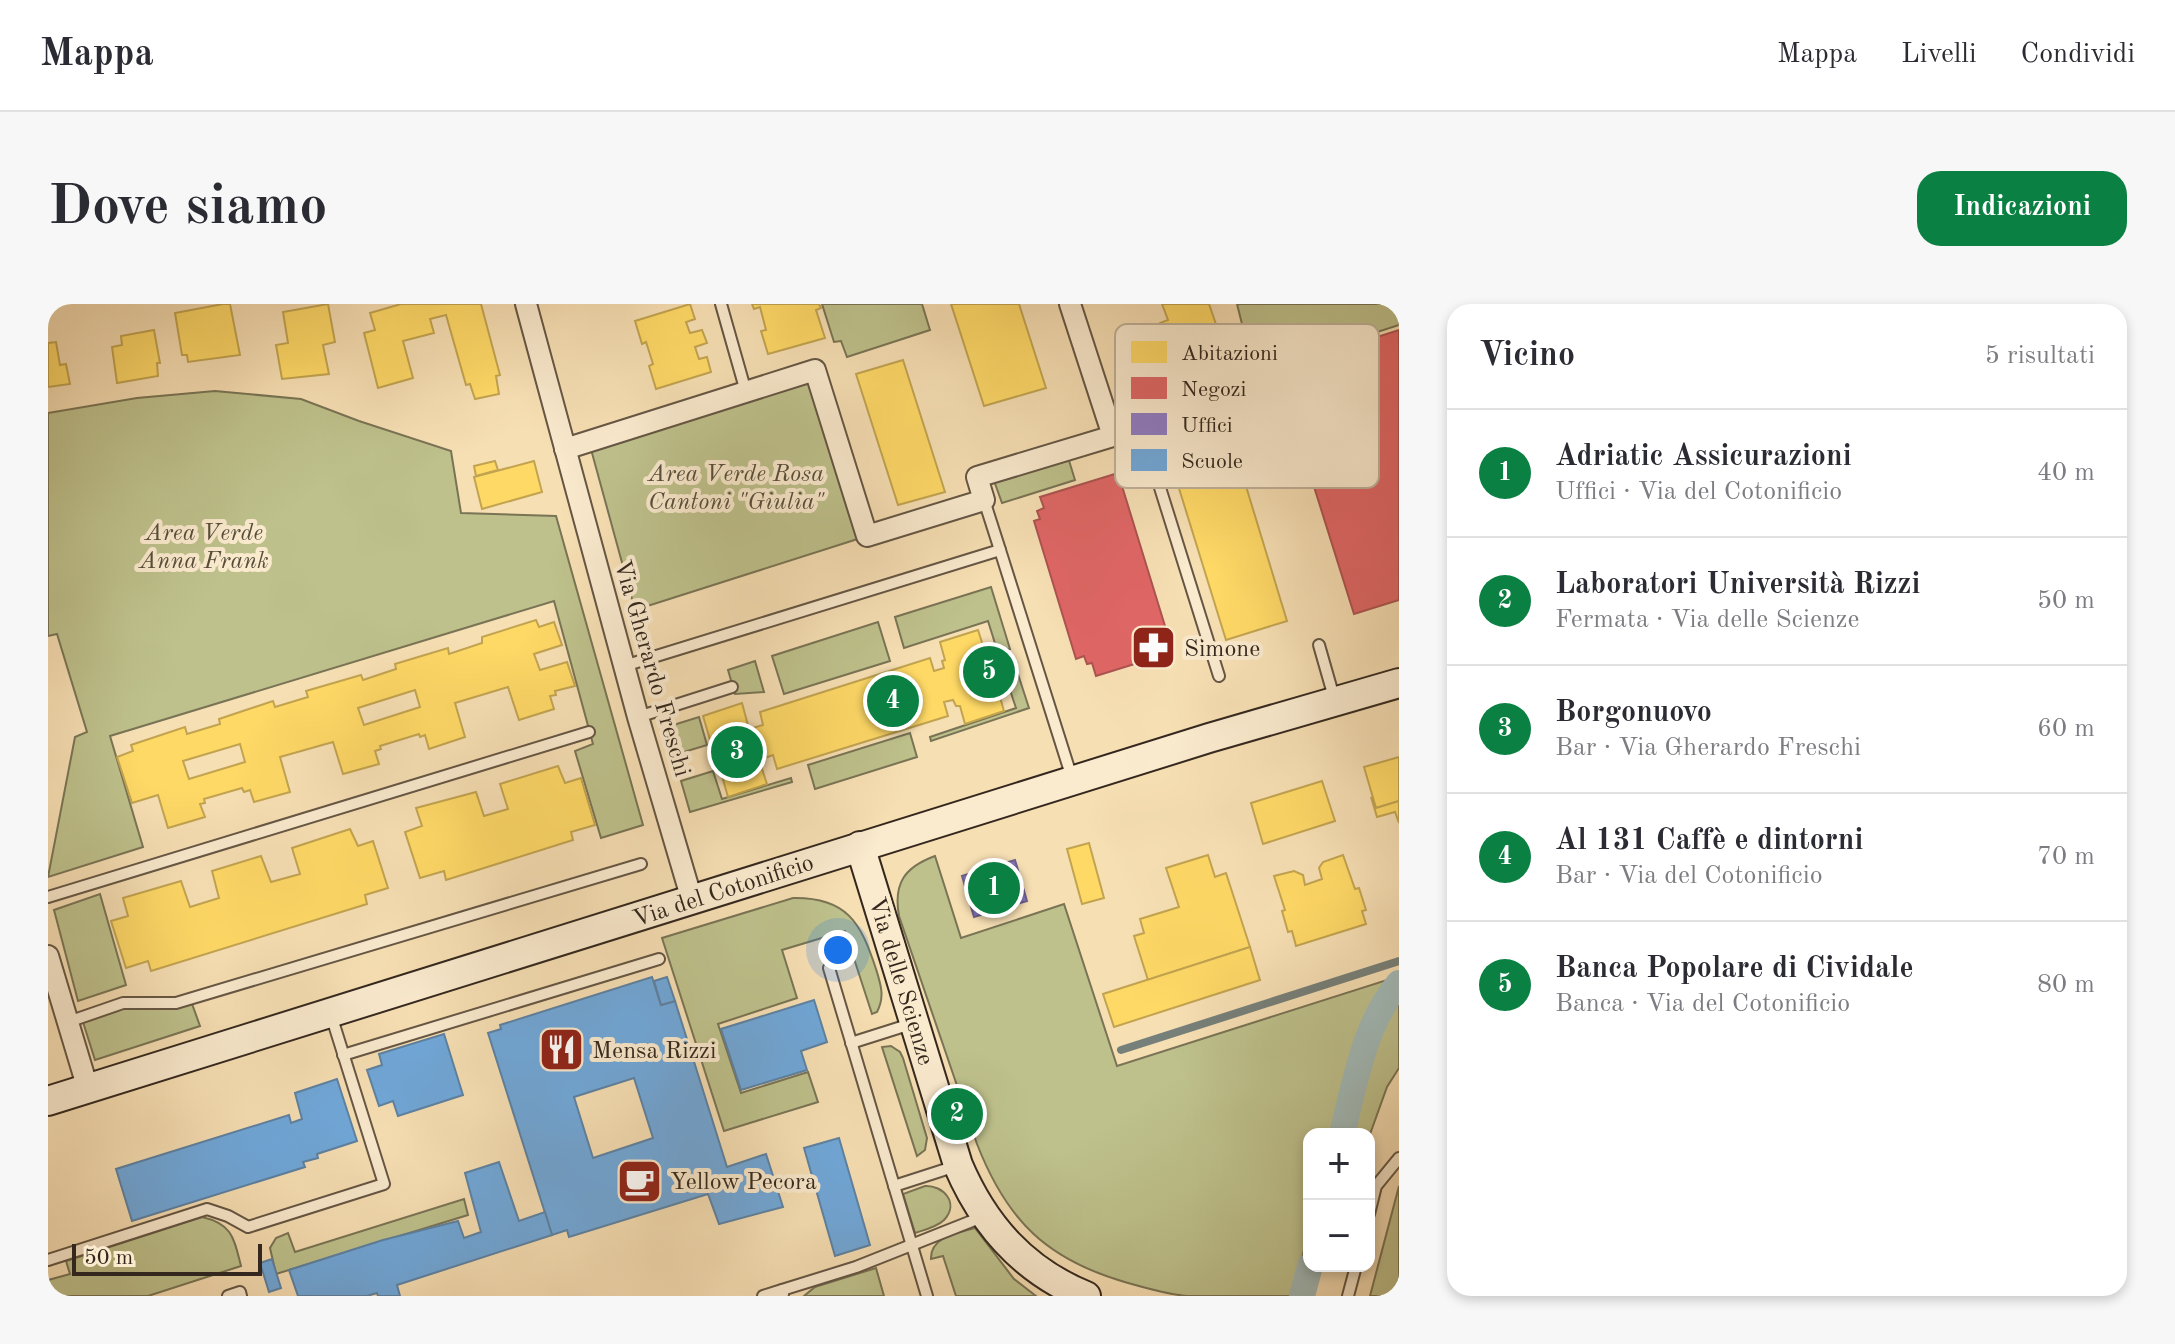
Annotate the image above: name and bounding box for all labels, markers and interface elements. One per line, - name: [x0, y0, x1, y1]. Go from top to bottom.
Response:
- text: Mappa: [40, 36, 154, 74]
- text: Mappa: [1777, 41, 1857, 69]
- text: Livelli: [1901, 41, 1976, 69]
- text: Condividi: [2020, 41, 2135, 69]
- button: Indicazioni: [1917, 171, 2127, 246]
- text: Dove siamo: [48, 180, 327, 236]
- legend: [1115, 324, 1379, 488]
- text: Vicino: [1479, 339, 1575, 373]
- text: Abitazioni: [1181, 343, 1278, 365]
- text: 5 risultati: [1985, 343, 2095, 369]
- text: Negozi: [1181, 379, 1247, 401]
- text: Uffici: [1181, 415, 1233, 437]
- text: Adriatic Assicurazioni: [1555, 442, 1852, 472]
- text: Scuole: [1181, 451, 1243, 473]
- text: 1: [1497, 460, 1513, 486]
- text: 40 m: [2037, 460, 2095, 486]
- park label: Area Verde Rosa Cantoni "Giulia": [646, 463, 826, 515]
- text: Uffici · Via del Cotonificio: [1555, 479, 1842, 505]
- park label: Area Verde Anna Frank: [137, 522, 269, 574]
- street label: Via Gherardo Freschi: [609, 558, 694, 780]
- text: Laboratori Università Rizzi: [1555, 570, 1920, 600]
- text: 2: [1497, 588, 1513, 614]
- text: 50 m: [2037, 588, 2095, 614]
- text: Fermata · Via delle Scienze: [1555, 607, 1859, 633]
- pharmacy icon: Simone: [1129, 624, 1177, 672]
- place label: Simone: [1184, 638, 1260, 662]
- pin: 5: [963, 642, 1015, 702]
- pin: 4: [867, 671, 919, 731]
- text: Borgonuovo: [1555, 698, 1712, 728]
- text: 3: [1497, 716, 1513, 742]
- text: 60 m: [2037, 716, 2095, 742]
- pin: 3: [711, 722, 763, 782]
- text: Bar · Via Gherardo Freschi: [1555, 735, 1861, 761]
- text: Al 131 Caffè e dintorni: [1555, 826, 1863, 856]
- text: 4: [1497, 844, 1513, 870]
- text: 70 m: [2037, 844, 2095, 870]
- street label: Via del Cotonificio: [630, 851, 817, 932]
- pin: 1: [968, 858, 1020, 918]
- text: Bar · Via del Cotonificio: [1555, 863, 1823, 889]
- street label: Via delle Scienze: [863, 895, 937, 1068]
- your location: [818, 930, 858, 970]
- text: Banca Popolare di Cividale: [1555, 954, 1914, 984]
- text: 5: [1497, 972, 1513, 998]
- text: 80 m: [2037, 972, 2095, 998]
- text: Banca · Via del Cotonificio: [1555, 991, 1850, 1017]
- restaurant icon: Mensa Rizzi: [537, 1026, 585, 1074]
- place label: Mensa Rizzi: [592, 1040, 716, 1064]
- pin: 2: [931, 1084, 983, 1144]
- map controls: [1303, 1128, 1375, 1272]
- button: +: [1303, 1128, 1375, 1200]
- cafe icon: Yellow Pecora: [615, 1157, 663, 1205]
- place label: Yellow Pecora: [670, 1171, 817, 1195]
- button: −: [1303, 1200, 1375, 1272]
- scale bar: [72, 1240, 262, 1276]
- text: 50 m: [84, 1247, 133, 1269]

